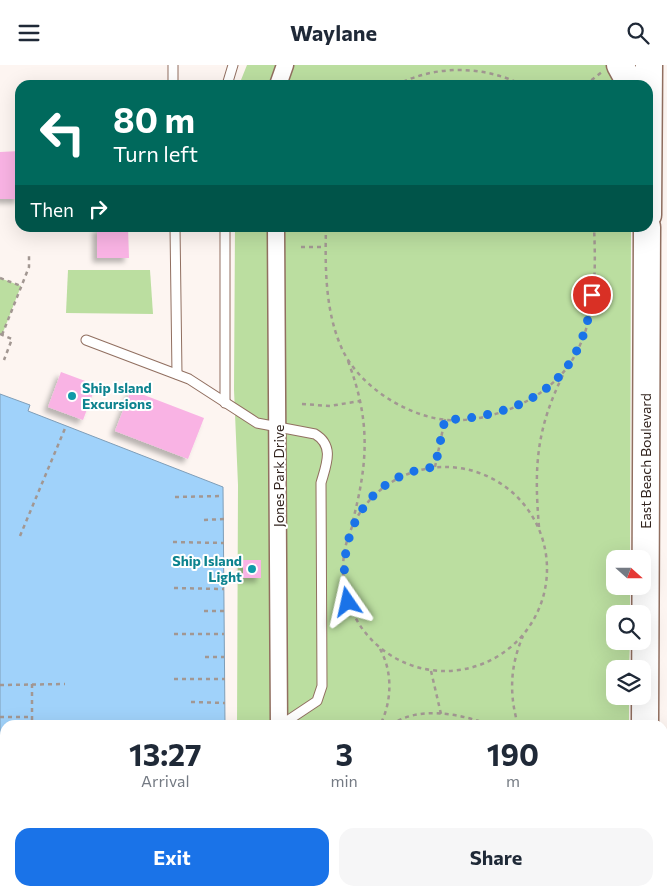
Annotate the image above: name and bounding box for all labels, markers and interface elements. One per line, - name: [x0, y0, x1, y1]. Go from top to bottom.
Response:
- icon: menu: [15, 19, 43, 47]
- text: Waylane: [290, 19, 377, 46]
- icon: search: [624, 19, 652, 47]
- text: 80 m: [113, 97, 195, 140]
- icon: left: [30, 100, 95, 165]
- text: Turn left: [113, 140, 198, 167]
- icon: right: [84, 195, 112, 223]
- text: Then: [30, 198, 74, 221]
- pin: [571, 274, 613, 316]
- icon: arrive: [578, 281, 606, 309]
- place label: Ship Island Excursions: [82, 379, 152, 412]
- marker: Ship Island Excursions: [66, 390, 78, 402]
- street label: East Beach Boulevard: [637, 393, 654, 529]
- street label: Jones Park Drive: [270, 425, 287, 527]
- north arrow: [606, 550, 651, 595]
- map controls: [606, 550, 651, 705]
- place label: Ship Island Light: [172, 552, 242, 585]
- marker: Ship Island Light: [246, 563, 258, 575]
- position arrow: [321, 575, 373, 627]
- button: search: [606, 605, 651, 650]
- button: layers: [606, 660, 651, 705]
- text: 13:27: [129, 735, 201, 772]
- text: 3: [335, 735, 353, 772]
- text: 190: [487, 735, 539, 772]
- text: Arrival: [141, 771, 189, 790]
- text: min: [331, 771, 358, 790]
- text: m: [506, 771, 520, 790]
- button: Exit: [15, 828, 329, 886]
- button: Share: [339, 828, 653, 886]

